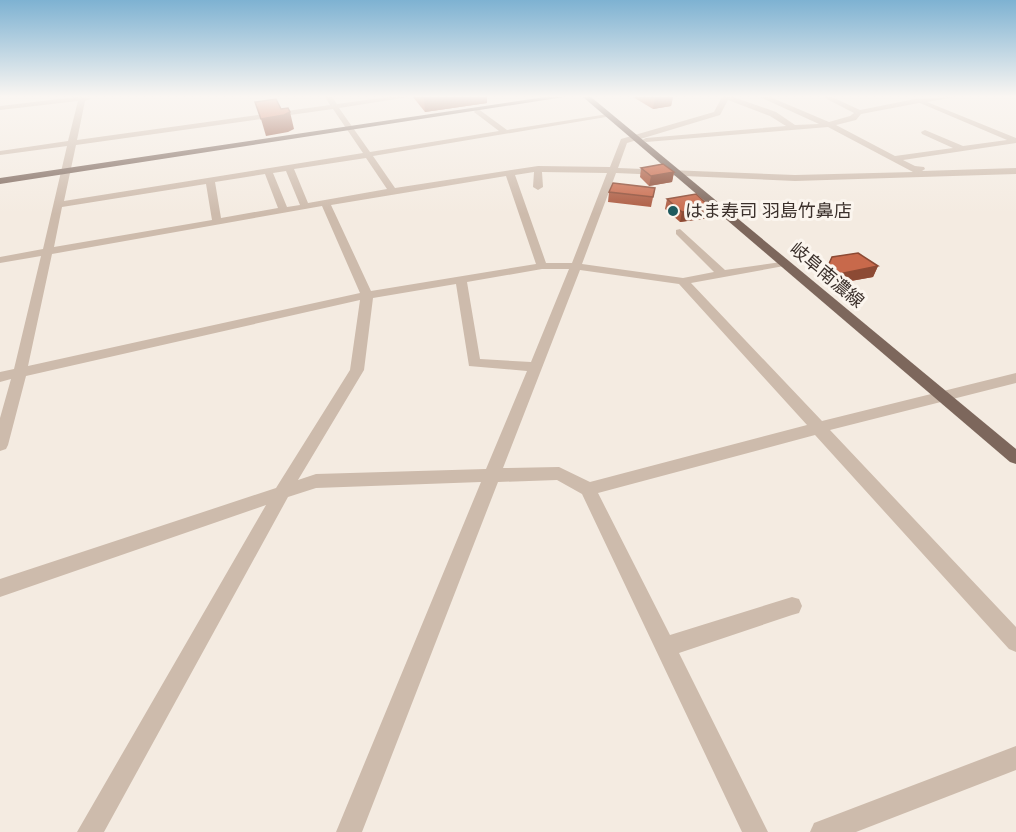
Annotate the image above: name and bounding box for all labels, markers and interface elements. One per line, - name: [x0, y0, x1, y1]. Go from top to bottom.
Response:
- place label: はま寿司 羽島竹鼻店: [685, 200, 852, 222]
- marker: はま寿司 羽島竹鼻店: [666, 204, 680, 218]
- street label: 岐阜南濃線: [785, 238, 869, 312]

